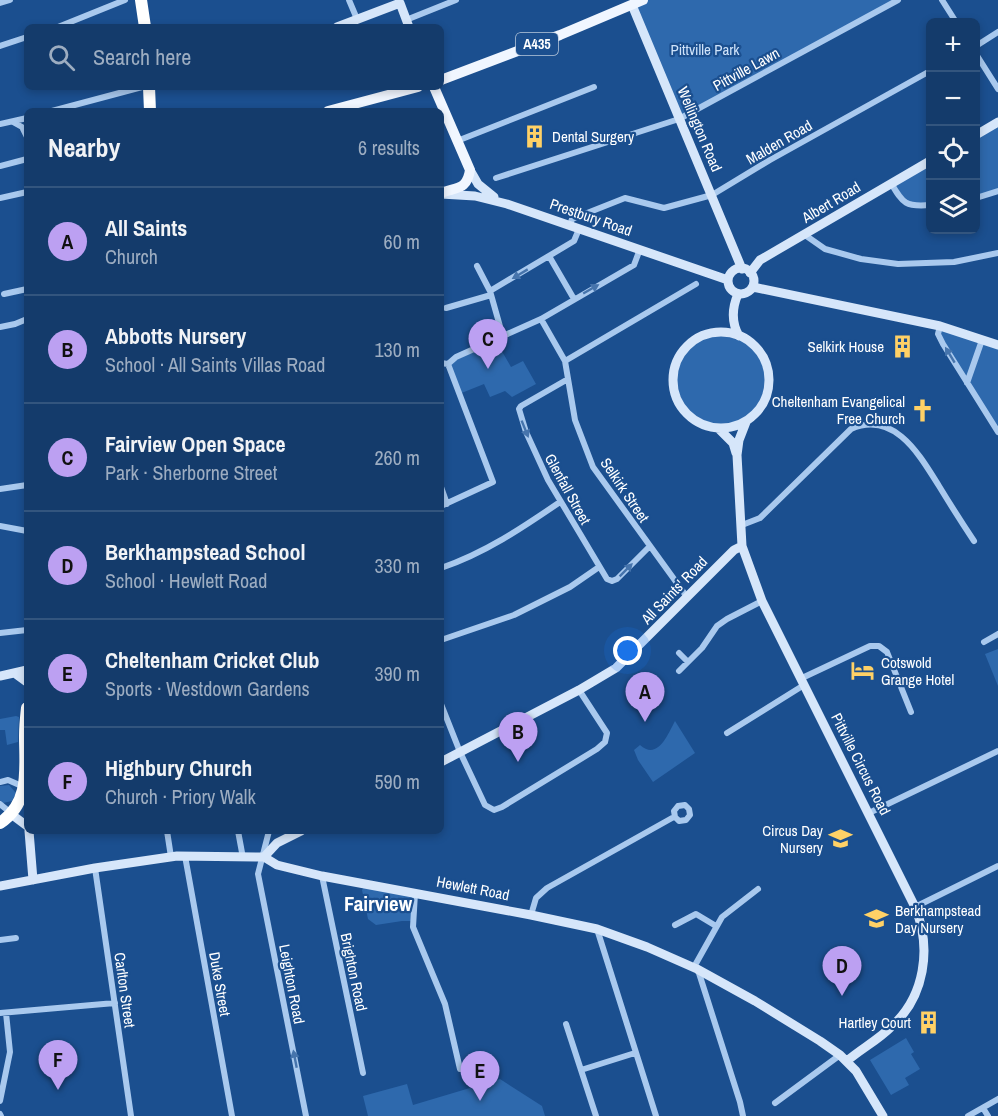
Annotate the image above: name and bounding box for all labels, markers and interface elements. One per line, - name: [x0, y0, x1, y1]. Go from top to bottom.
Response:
- map controls: [926, 18, 980, 234]
- button: +: [926, 18, 980, 72]
- search box: [24, 24, 444, 90]
- road number: A435: [516, 33, 558, 55]
- park label: Pittville Park: [670, 39, 740, 60]
- icon: search: [45, 41, 78, 74]
- text: Search here: [93, 42, 191, 72]
- street label: Pittville Lawn: [709, 42, 783, 96]
- button: −: [926, 72, 980, 126]
- street label: Wellington Road: [673, 83, 727, 175]
- street label: Malden Road: [742, 115, 816, 169]
- building icon: Dental Surgery: [521, 123, 547, 149]
- place label: Dental Surgery: [552, 126, 635, 147]
- button: locate: [926, 126, 980, 180]
- text: Nearby: [48, 130, 120, 165]
- text: 6 results: [358, 134, 420, 161]
- street label: Albert Road: [797, 176, 864, 228]
- button: layers: [926, 180, 980, 234]
- street label: Prestbury Road: [547, 193, 635, 241]
- text: All Saints: [105, 213, 187, 243]
- text: A: [62, 228, 73, 255]
- text: 60 m: [384, 228, 420, 255]
- text: Church: [105, 243, 158, 270]
- one-way arrow: [512, 268, 528, 279]
- one-way arrow: [583, 284, 599, 295]
- pin: C: [468, 320, 508, 369]
- text: Abbotts Nursery: [105, 321, 246, 351]
- building icon: Selkirk House: [889, 333, 915, 359]
- text: B: [62, 336, 73, 363]
- text: 130 m: [374, 336, 420, 363]
- place label: Selkirk House: [807, 336, 884, 357]
- one-way arrow: [945, 347, 956, 363]
- text: School · All Saints Villas Road: [105, 351, 325, 378]
- place label: Cheltenham Evangelical Free Church: [772, 391, 905, 429]
- church icon: Cheltenham Evangelical Free Church: [910, 397, 936, 423]
- one-way arrow: [521, 420, 530, 438]
- text: Fairview Open Space: [105, 429, 286, 459]
- text: C: [62, 444, 73, 471]
- text: 260 m: [374, 444, 420, 471]
- street label: Glenfall Street: [540, 450, 596, 529]
- street label: Selkirk Street: [596, 454, 655, 527]
- text: Park · Sherborne Street: [105, 459, 277, 486]
- text: Berkhampstead School: [105, 537, 306, 567]
- street label: All Saints' Road: [635, 551, 712, 629]
- text: D: [62, 552, 73, 579]
- text: 330 m: [374, 552, 420, 579]
- one-way arrow: [618, 563, 632, 577]
- text: School · Hewlett Road: [105, 567, 267, 594]
- your location: [613, 636, 642, 665]
- text: Cheltenham Cricket Club: [105, 645, 320, 675]
- place label: Cotswold Grange Hotel: [881, 652, 954, 690]
- hotel icon: Cotswold Grange Hotel: [850, 658, 876, 684]
- text: E: [62, 660, 73, 687]
- text: 390 m: [374, 660, 420, 687]
- pin: A: [626, 672, 664, 722]
- text: Sports · Westdown Gardens: [105, 675, 310, 702]
- street label: Pittville Circus Road: [826, 709, 896, 819]
- pin: B: [498, 712, 538, 762]
- text: Highbury Church: [105, 753, 252, 783]
- text: F: [62, 768, 73, 795]
- text: 590 m: [374, 768, 420, 795]
- text: Church · Priory Walk: [105, 783, 256, 810]
- place label: Circus Day Nursery: [762, 820, 824, 858]
- school or university icon: Circus Day Nursery: [828, 826, 854, 852]
- street label: Hewlett Road: [435, 871, 511, 905]
- district label: Fairview: [344, 889, 413, 918]
- place label: Berkhampstead Day Nursery: [895, 900, 981, 938]
- school or university icon: Berkhampstead Day Nursery: [864, 906, 890, 932]
- street label: Brighton Road: [335, 931, 373, 1013]
- street label: Leighton Road: [274, 942, 310, 1026]
- pin: D: [822, 946, 862, 996]
- street label: Duke Street: [204, 950, 236, 1018]
- street label: Carlton Street: [109, 951, 141, 1030]
- building icon: Hartley Court: [916, 1009, 942, 1035]
- place label: Hartley Court: [839, 1012, 912, 1033]
- pin: F: [38, 1040, 78, 1090]
- one-way arrow: [290, 1049, 299, 1068]
- pin: E: [460, 1052, 500, 1101]

